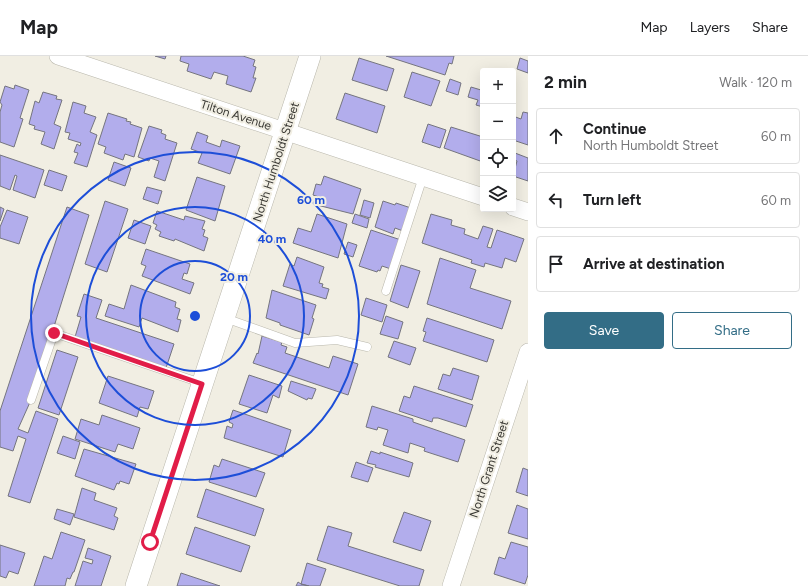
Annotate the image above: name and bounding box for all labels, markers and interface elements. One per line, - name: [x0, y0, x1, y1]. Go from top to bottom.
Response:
- text: Map: [20, 16, 58, 39]
- text: Map: [640, 19, 668, 36]
- text: Layers: [690, 19, 730, 36]
- text: Share: [752, 19, 788, 36]
- map controls: [480, 68, 516, 212]
- button: +: [480, 68, 516, 104]
- text: 2 min: [544, 72, 587, 92]
- text: Walk · 120 m: [719, 75, 792, 90]
- street label: Tilton Avenue: [199, 97, 274, 133]
- street label: North Humboldt Street: [250, 100, 302, 224]
- button: −: [480, 104, 516, 140]
- text: Continue: [583, 120, 646, 138]
- icon: ahead: [545, 125, 567, 147]
- text: 60 m: [761, 129, 791, 144]
- text: North Humboldt Street: [583, 138, 719, 153]
- button: locate: [480, 140, 516, 176]
- button: layers: [480, 176, 516, 212]
- icon: left: [545, 189, 567, 211]
- text: Turn left: [583, 191, 641, 209]
- text: 60 m: [297, 193, 325, 207]
- text: 60 m: [761, 193, 791, 208]
- text: 40 m: [258, 232, 286, 246]
- icon: arrive: [545, 253, 567, 275]
- text: Arrive at destination: [583, 255, 724, 273]
- text: 20 m: [220, 270, 248, 284]
- centre of rings: [188, 309, 202, 323]
- button: Save: [544, 312, 664, 349]
- button: Share: [672, 312, 792, 349]
- route end: [45, 324, 63, 342]
- street label: North Grant Street: [467, 418, 511, 519]
- route start: [141, 533, 159, 551]

